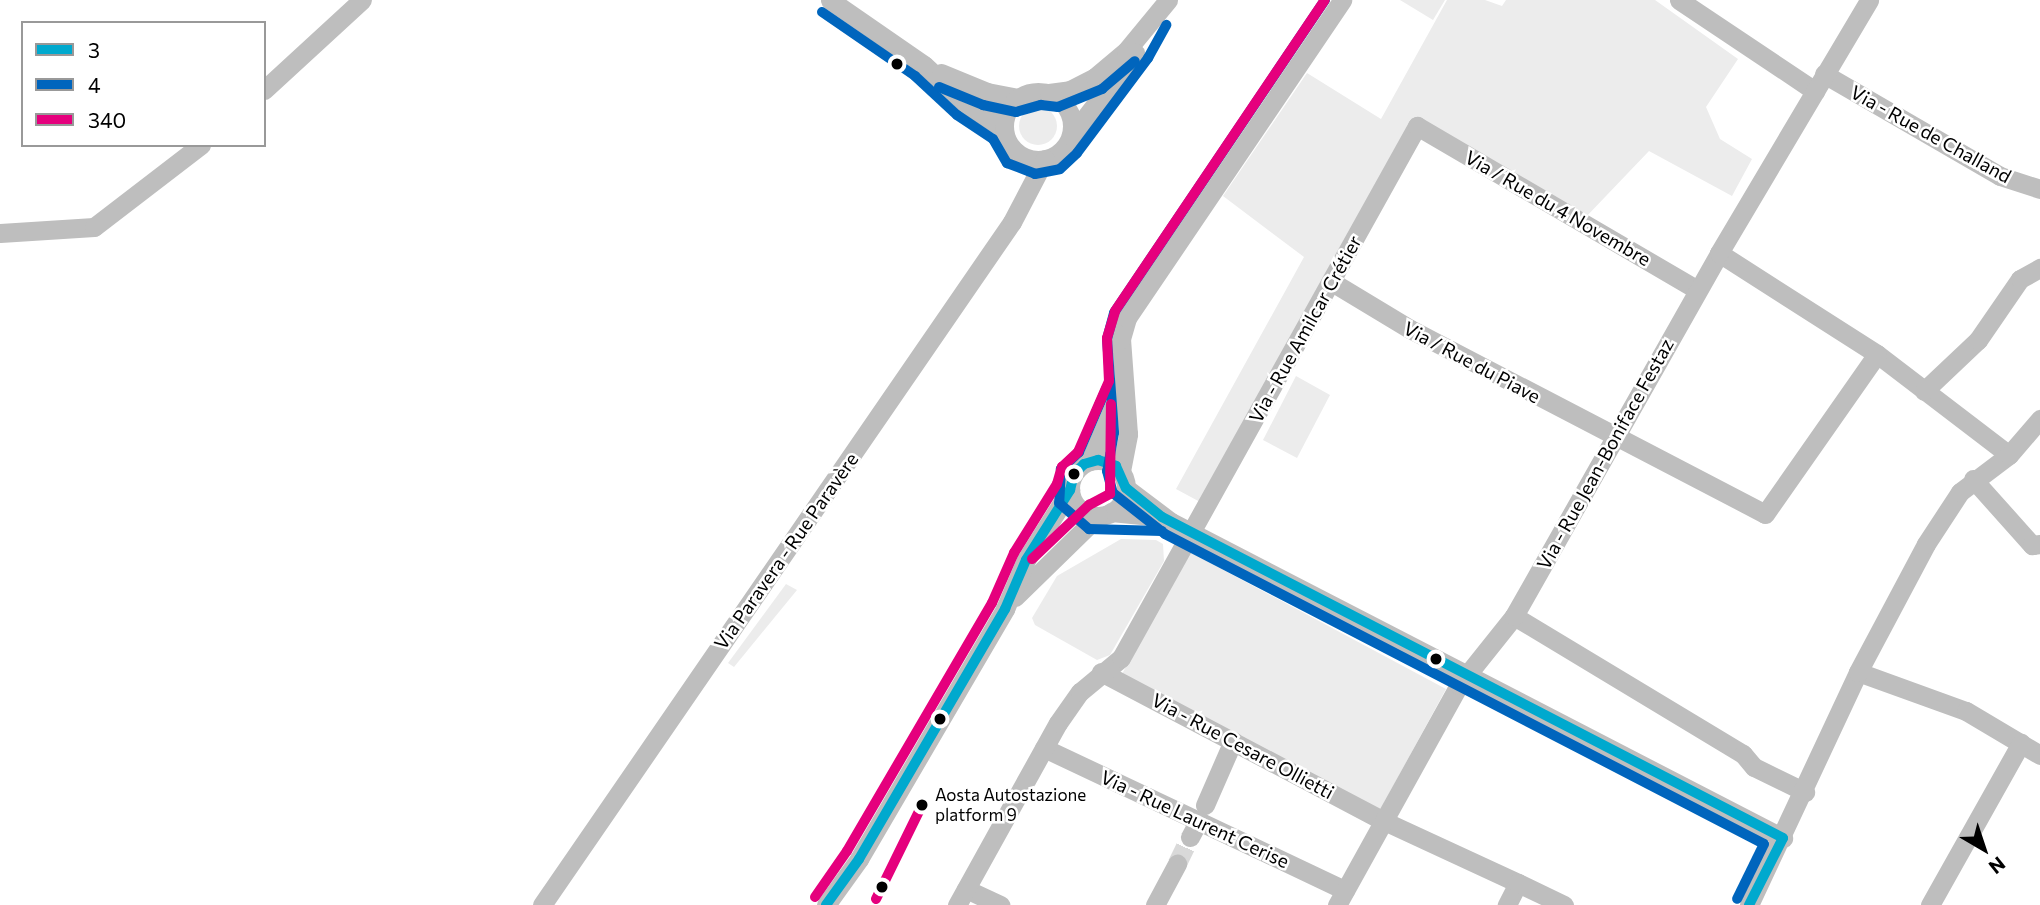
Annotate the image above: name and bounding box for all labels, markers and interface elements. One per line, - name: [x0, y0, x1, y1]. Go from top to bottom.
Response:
- legend: [21, 21, 266, 147]
- text: 3: [88, 37, 100, 62]
- unlabelled marker: [890, 57, 904, 71]
- text: 4: [88, 72, 101, 97]
- street label: Via - Rue de Challand: [1847, 80, 2015, 188]
- text: 340: [88, 107, 126, 132]
- street label: Via / Rue du 4 Novembre: [1461, 145, 1655, 271]
- street label: Via - Rue Amilcar Crétier: [1244, 231, 1366, 427]
- street label: Via / Rue du Piave: [1400, 316, 1544, 408]
- street label: Via - Rue Jean-Boniface Festaz: [1532, 335, 1678, 573]
- street label: Via Paravera - Rue Paravère: [709, 448, 863, 654]
- unlabelled marker: [1067, 467, 1081, 481]
- unlabelled marker: [1429, 652, 1443, 666]
- street label: Via - Rue Cesare Ollietti: [1148, 688, 1338, 804]
- unlabelled marker: [933, 712, 947, 726]
- street label: Via - Rue Laurent Cerise: [1097, 765, 1293, 873]
- place label: Aosta Autostazione platform 9: [935, 785, 1086, 825]
- marker: Aosta Autostazione platform 9: [915, 798, 929, 812]
- north arrow: [1949, 814, 2019, 884]
- text: N: [1985, 852, 2010, 879]
- unlabelled marker: [875, 880, 889, 894]

